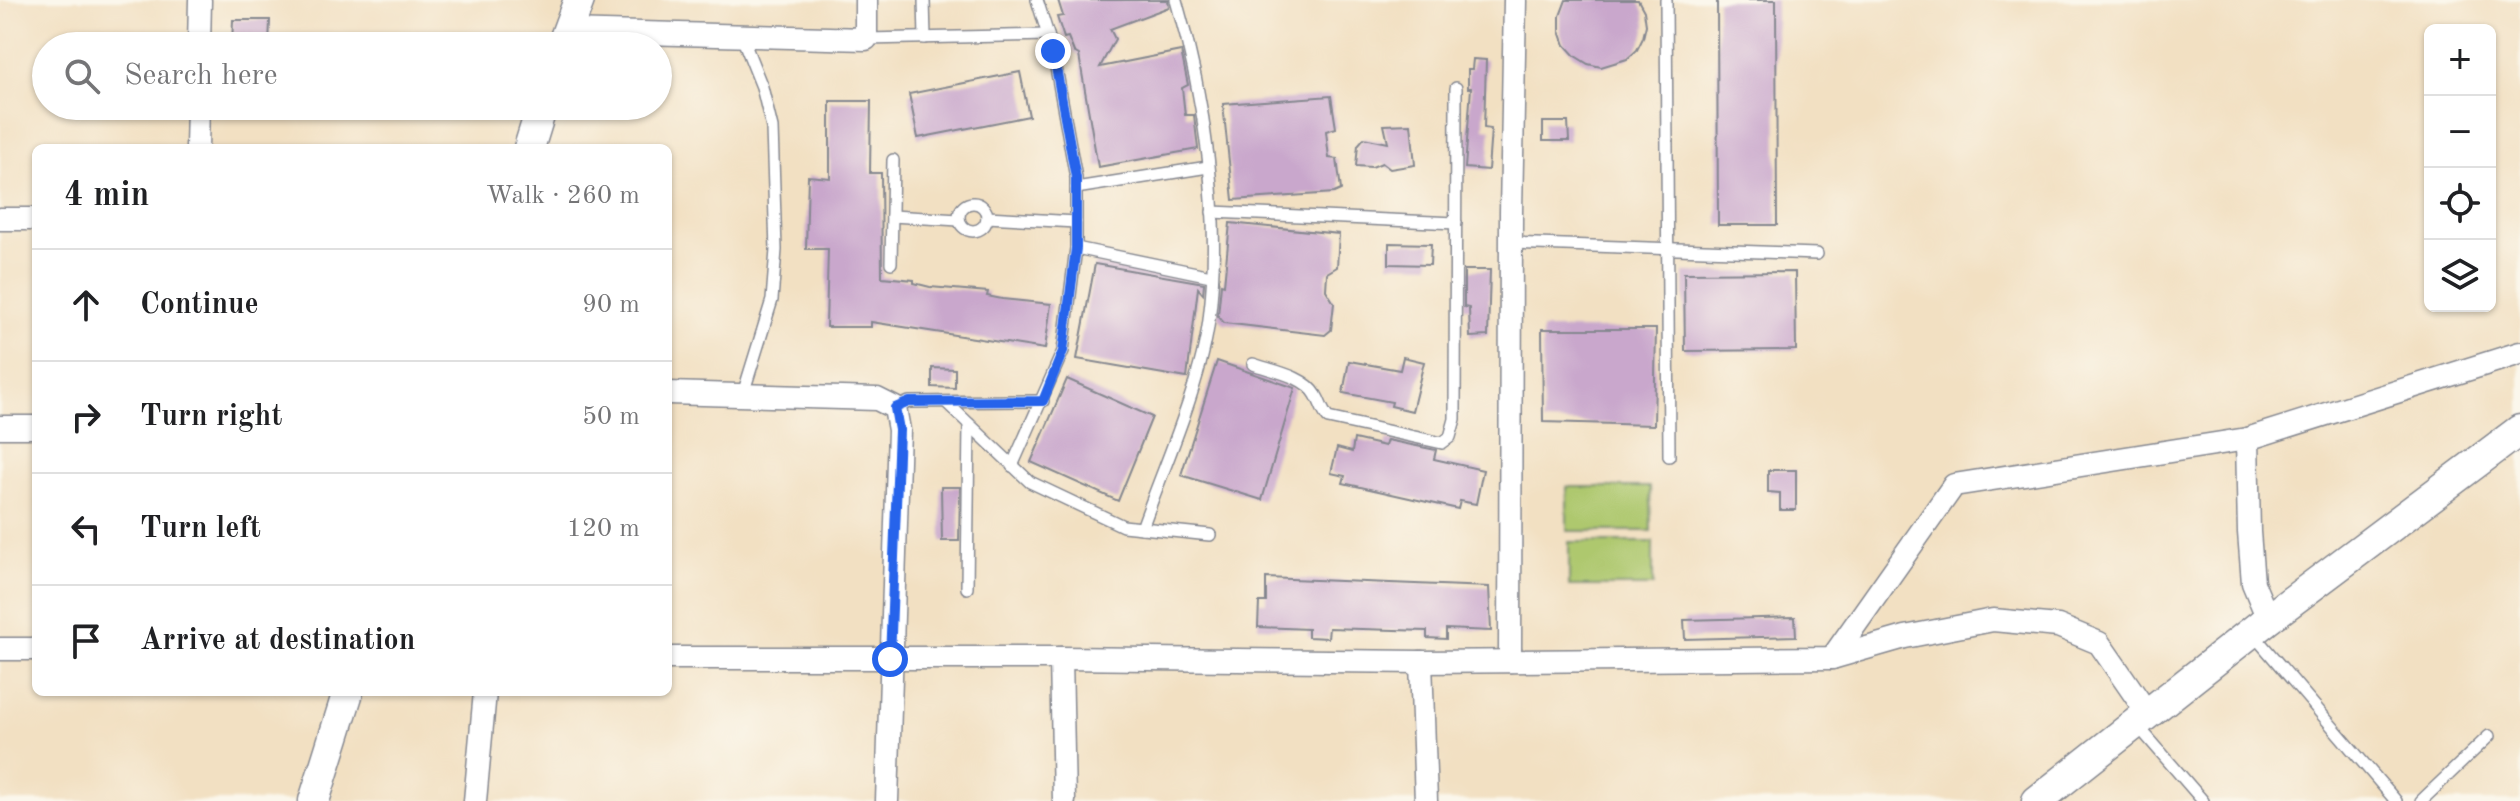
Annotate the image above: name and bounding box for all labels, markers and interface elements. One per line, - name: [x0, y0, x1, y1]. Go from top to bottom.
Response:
- map controls: [2424, 24, 2496, 312]
- button: +: [2424, 24, 2496, 96]
- search box: [32, 32, 672, 120]
- route end: [1035, 33, 1071, 69]
- icon: search: [60, 54, 104, 98]
- text: Search here: [124, 61, 278, 91]
- button: −: [2424, 96, 2496, 168]
- button: locate: [2424, 168, 2496, 240]
- text: 4 min: [64, 179, 149, 213]
- text: Walk · 260 m: [486, 183, 640, 209]
- button: layers: [2424, 240, 2496, 312]
- icon: ahead: [64, 283, 108, 327]
- text: Continue: [140, 290, 259, 320]
- text: 90 m: [582, 292, 640, 318]
- icon: right: [64, 395, 108, 439]
- text: Turn right: [140, 402, 282, 432]
- text: 50 m: [582, 404, 640, 430]
- icon: left: [64, 507, 108, 551]
- text: Turn left: [140, 514, 261, 544]
- text: 120 m: [567, 516, 640, 542]
- icon: arrive: [64, 619, 108, 663]
- text: Arrive at destination: [140, 626, 415, 656]
- route start: [872, 641, 908, 677]

